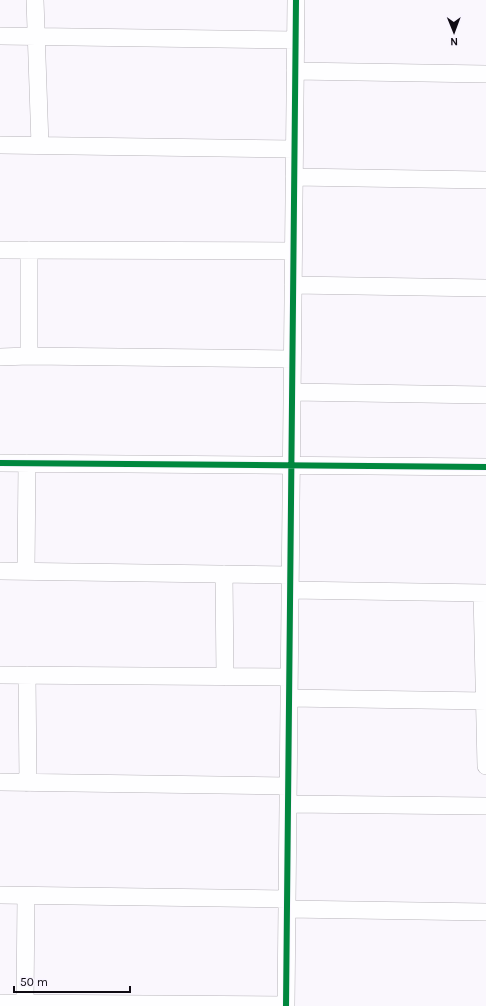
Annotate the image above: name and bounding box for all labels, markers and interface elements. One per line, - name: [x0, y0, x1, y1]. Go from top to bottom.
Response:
- north arrow: [434, 12, 474, 52]
- text: N: [450, 35, 458, 48]
- scale bar: [14, 968, 130, 994]
- text: 50 m: [20, 975, 48, 989]

